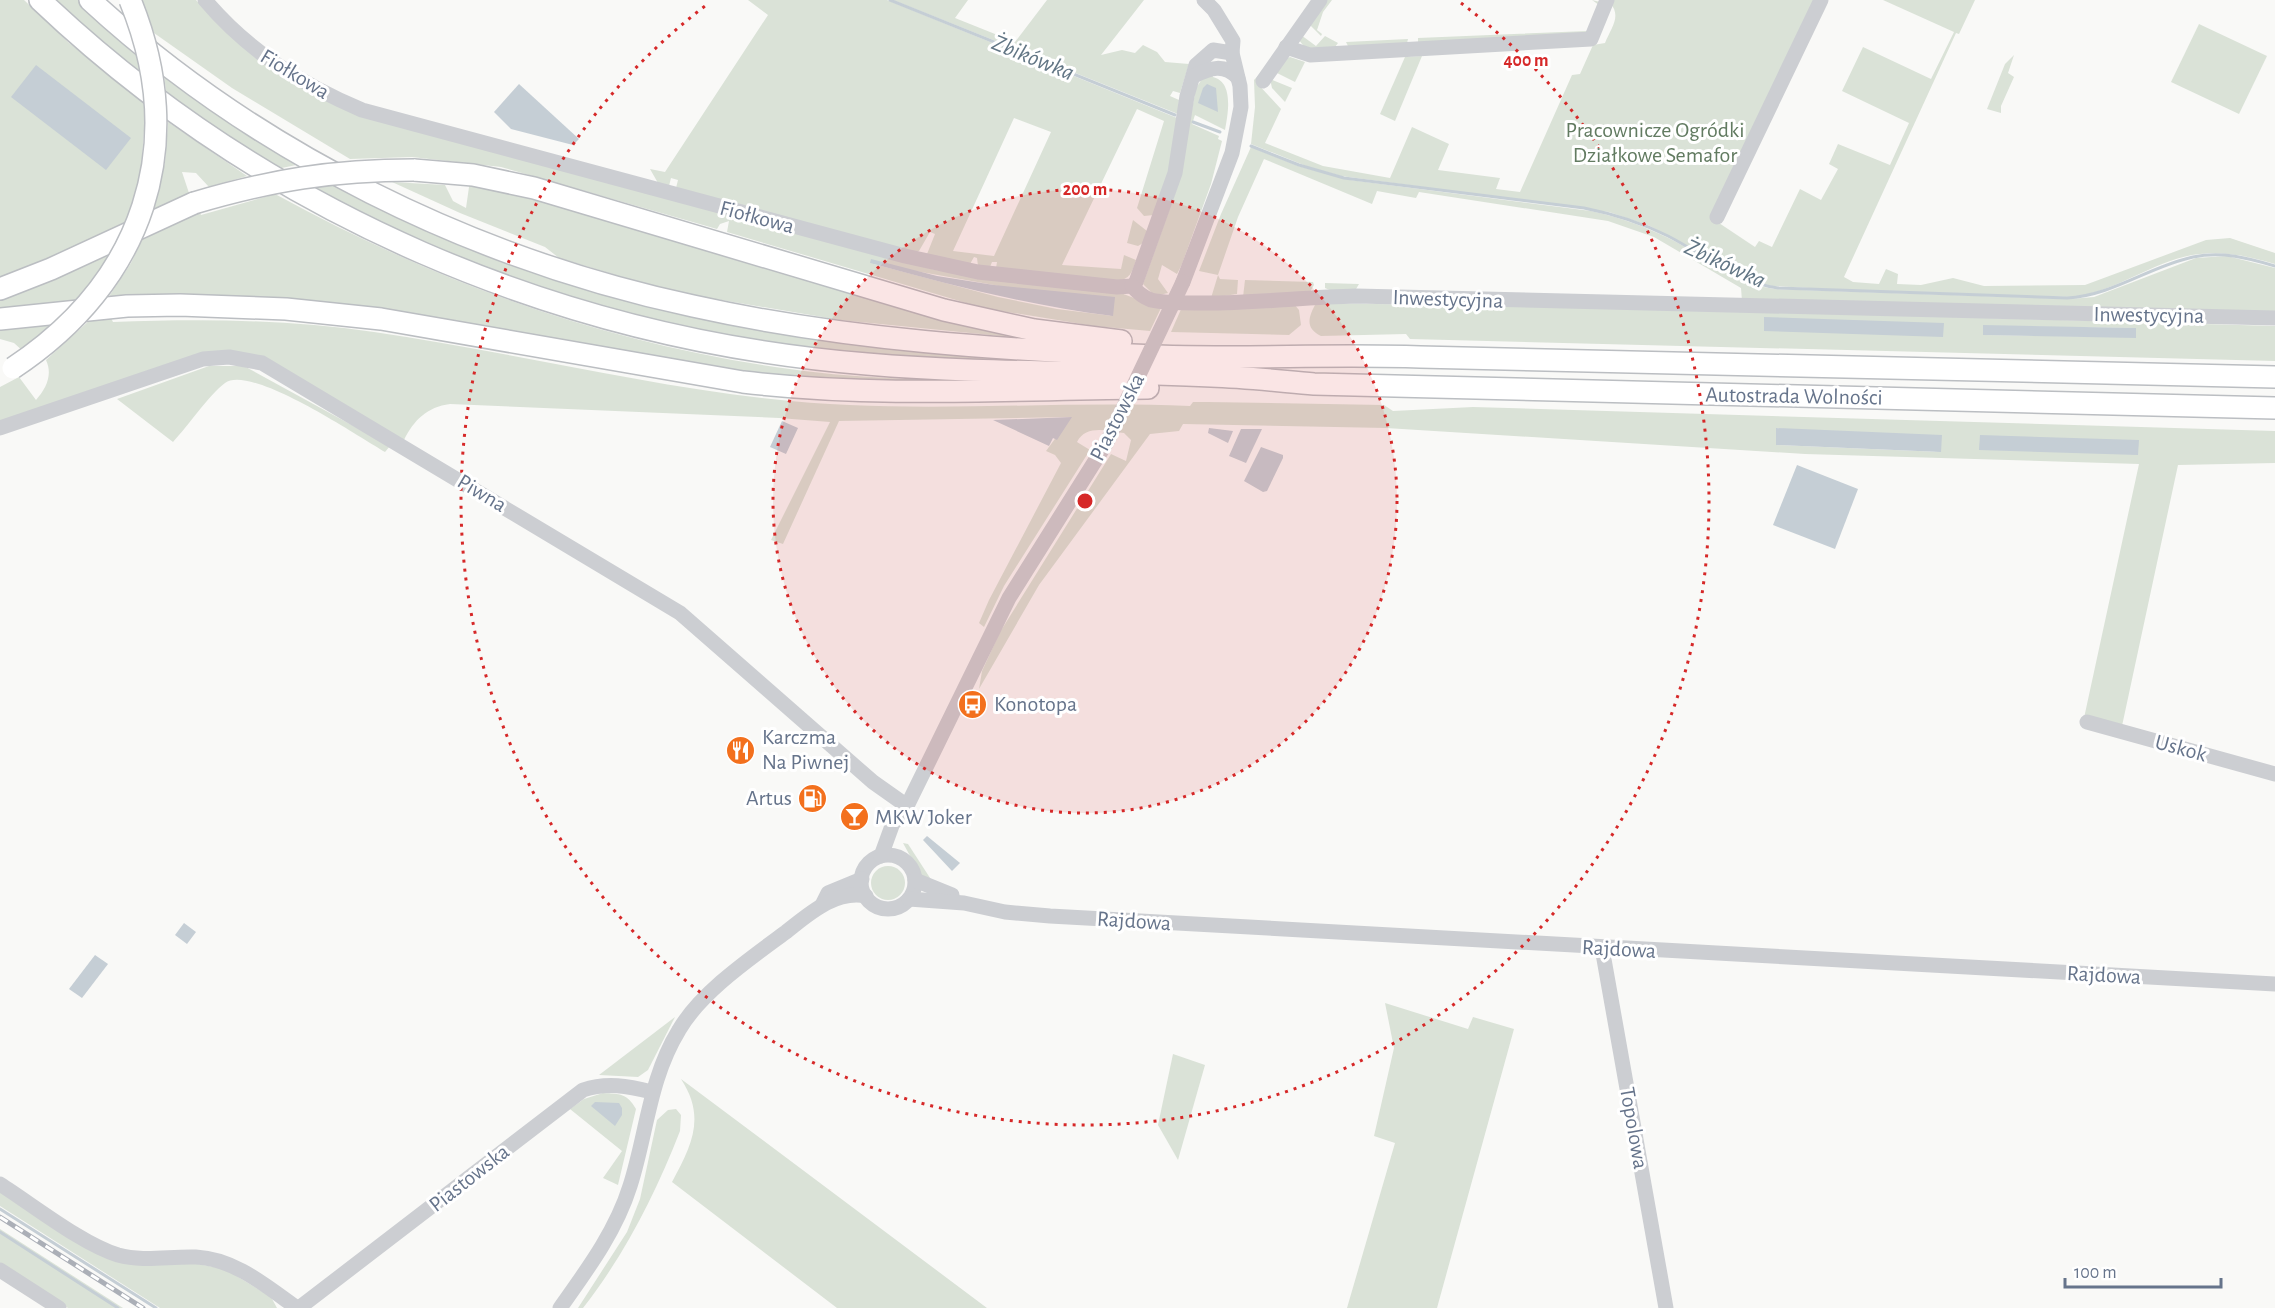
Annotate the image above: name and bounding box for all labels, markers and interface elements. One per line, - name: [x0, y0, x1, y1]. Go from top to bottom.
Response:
- water label: Żbikówka: [989, 30, 1078, 85]
- street label: Fiołkowa: [257, 45, 333, 103]
- text: 400 m: [1503, 52, 1549, 70]
- park label: Pracownicze Ogródki Działkowe Semafor: [1566, 119, 1744, 166]
- text: 200 m: [1063, 181, 1107, 199]
- street label: Fiołkowa: [717, 197, 797, 237]
- water label: Żbikówka: [1681, 234, 1770, 293]
- street label: Inwestycyjna: [1392, 286, 1504, 312]
- street label: Inwestycyjna: [2093, 303, 2205, 327]
- street label: Piastowska: [1086, 370, 1148, 464]
- street label: Autostrada Wolności: [1705, 383, 1883, 409]
- street label: Piwna: [454, 470, 510, 516]
- centre of rings: [1075, 491, 1095, 511]
- bus stop icon: Konotopa: [957, 688, 989, 720]
- place label: Konotopa: [994, 693, 1077, 715]
- place label: Karczma Na Piwnej: [762, 726, 849, 773]
- street label: Uskok: [2153, 731, 2209, 765]
- restaurant icon: Karczma Na Piwnej: [725, 734, 757, 766]
- fuel station icon: Artus: [797, 782, 829, 814]
- place label: Artus: [746, 787, 792, 809]
- bar icon: MKW Joker: [838, 801, 870, 833]
- place label: MKW Joker: [875, 806, 972, 828]
- street label: Rajdowa: [1096, 907, 1172, 935]
- street label: Rajdowa: [1581, 936, 1657, 962]
- street label: Rajdowa: [2066, 962, 2142, 988]
- street label: Topolowa: [1616, 1085, 1652, 1171]
- street label: Piastowska: [425, 1140, 513, 1216]
- scale bar: [2065, 1251, 2221, 1289]
- text: 100 m: [2074, 1264, 2117, 1282]

